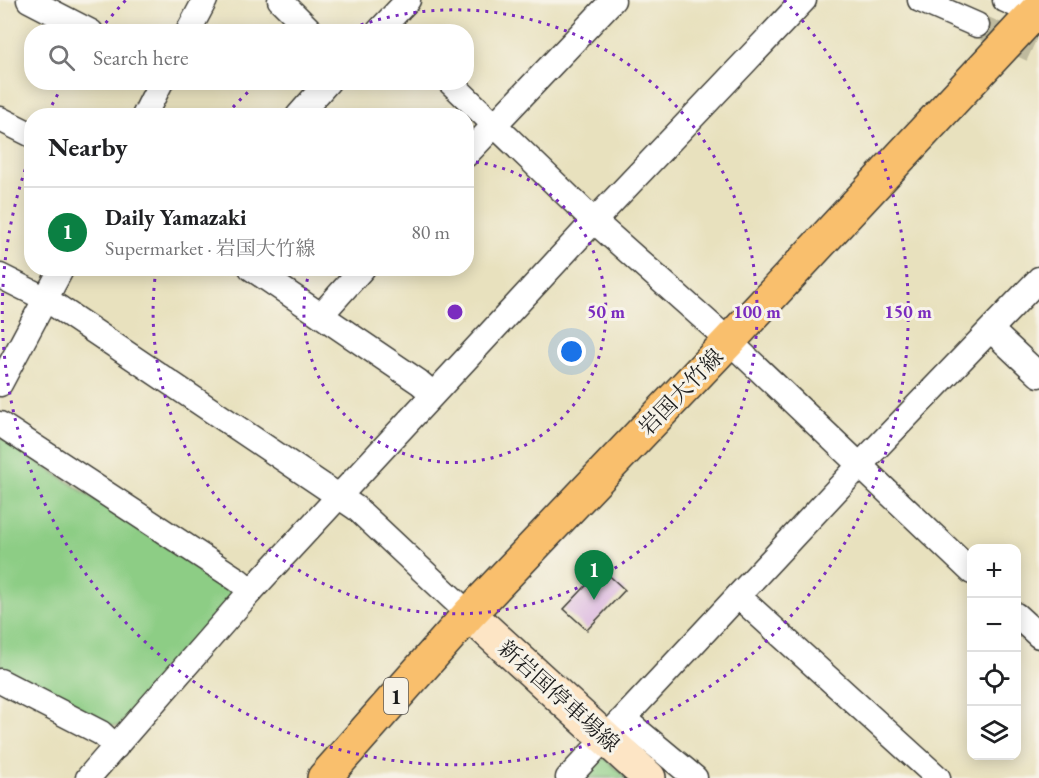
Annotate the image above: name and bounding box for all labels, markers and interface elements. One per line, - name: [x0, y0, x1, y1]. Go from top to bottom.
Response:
- search box: [24, 24, 474, 90]
- icon: search: [45, 41, 78, 74]
- text: Search here: [93, 43, 188, 72]
- text: Nearby: [48, 130, 128, 164]
- text: Daily Yamazaki: [105, 203, 247, 232]
- text: 1: [62, 219, 73, 245]
- text: 80 m: [411, 219, 450, 245]
- text: Supermarket · 岩国大竹線: [105, 235, 315, 261]
- text: 50 m: [587, 300, 625, 323]
- text: 100 m: [733, 300, 781, 323]
- text: 150 m: [884, 300, 932, 323]
- centre of rings: [445, 302, 465, 322]
- your location: [557, 337, 586, 366]
- street label: 岩国大竹線: [632, 342, 730, 442]
- map controls: [967, 544, 1021, 760]
- button: +: [967, 544, 1021, 598]
- pin: 1: [574, 550, 614, 600]
- button: −: [967, 598, 1021, 652]
- street label: 新岩国停車場線: [492, 634, 626, 758]
- button: locate: [967, 652, 1021, 706]
- road number: 1: [384, 678, 408, 714]
- button: layers: [967, 706, 1021, 760]

